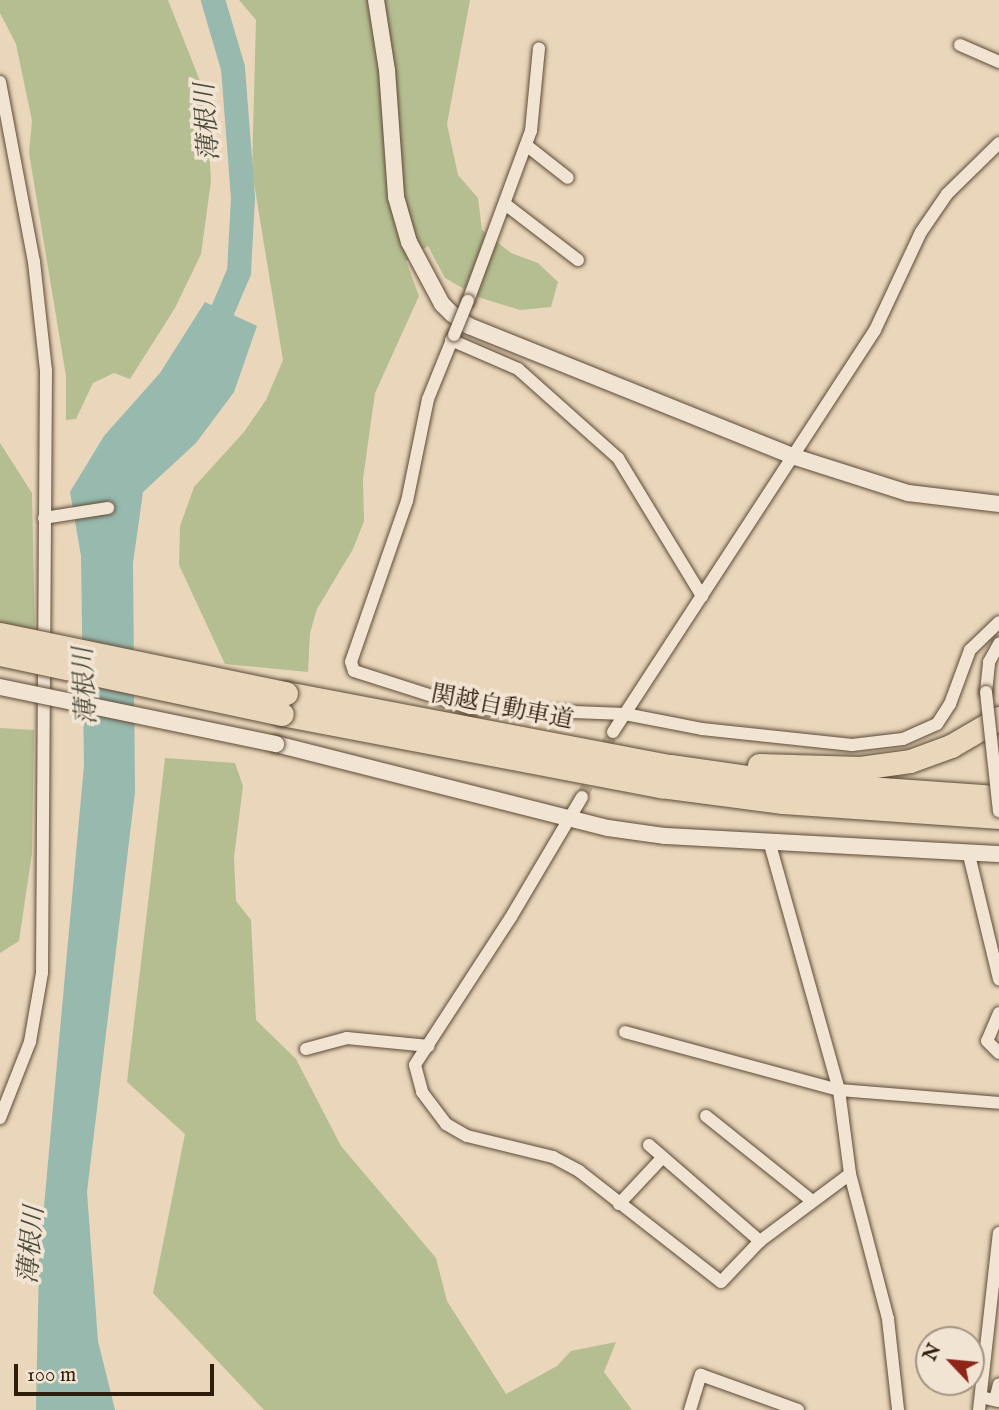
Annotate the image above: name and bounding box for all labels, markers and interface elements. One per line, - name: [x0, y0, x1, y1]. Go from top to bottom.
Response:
- water label: 薄根川: [190, 82, 226, 162]
- water label: 薄根川: [68, 646, 104, 726]
- street label: 関越自動車道: [429, 680, 575, 736]
- water label: 薄根川: [13, 1205, 51, 1285]
- north arrow: [915, 1326, 985, 1396]
- text: N: [919, 1340, 947, 1365]
- scale bar: [18, 1350, 217, 1394]
- text: 100 m: [27, 1362, 76, 1389]

